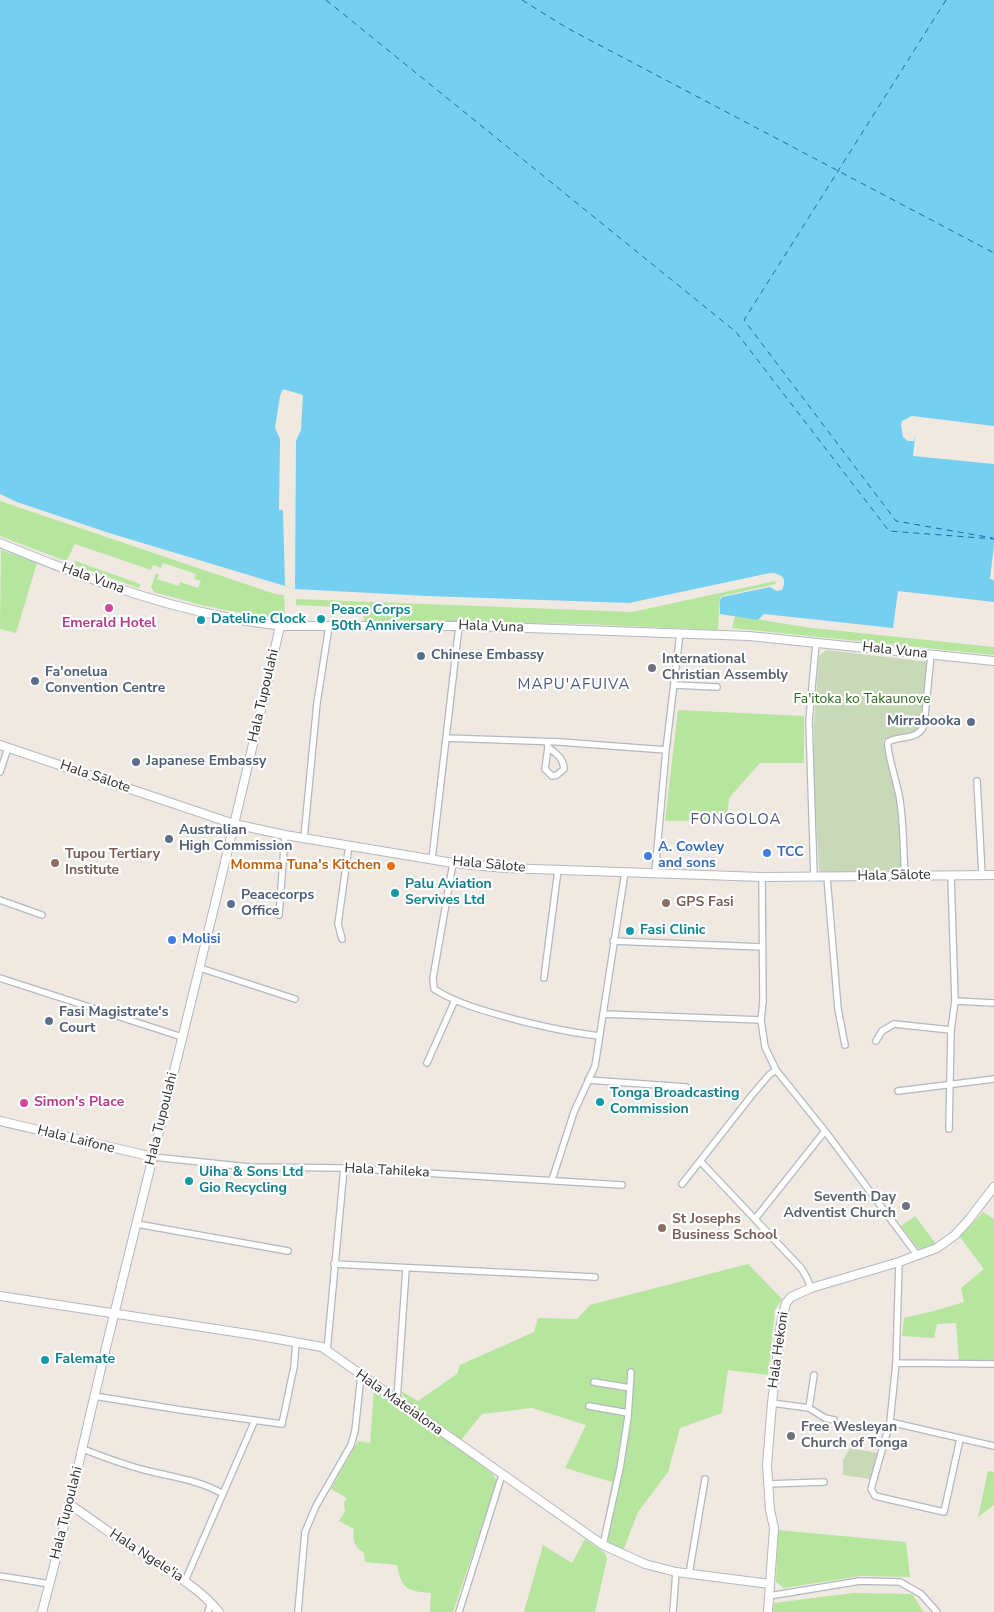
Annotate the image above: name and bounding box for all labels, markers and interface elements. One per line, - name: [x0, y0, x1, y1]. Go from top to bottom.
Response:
- street label: Hala Vuna: [59, 560, 127, 598]
- marker: Emerald Hotel: [103, 602, 115, 614]
- place label: Peace Corps 50th Anniversary: [331, 603, 444, 636]
- place label: Dateline Clock: [211, 612, 306, 628]
- marker: Peace Corps 50th Anniversary: [315, 613, 327, 625]
- marker: Dateline Clock: [195, 614, 207, 626]
- place label: Emerald Hotel: [62, 616, 156, 632]
- street label: Hala Vuna: [458, 617, 524, 637]
- street label: Hala Vuna: [862, 639, 928, 663]
- street label: Hala Tupoulahi: [245, 648, 283, 744]
- place label: Chinese Embassy: [431, 648, 544, 664]
- marker: Chinese Embassy: [415, 650, 427, 662]
- place label: International Christian Assembly: [662, 652, 788, 684]
- marker: International Christian Assembly: [646, 662, 658, 674]
- place label: Fa'onelua Convention Centre: [45, 665, 165, 698]
- marker: Fa'onelua Convention Centre: [29, 675, 41, 687]
- district label: MAPU'AFUIVA: [516, 676, 632, 694]
- park label: Fa'itoka ko Takaunove: [793, 692, 931, 708]
- place label: Mirrabooka: [887, 714, 961, 730]
- marker: Mirrabooka: [965, 716, 977, 728]
- place label: Japanese Embassy: [146, 754, 266, 770]
- marker: Japanese Embassy: [130, 756, 142, 768]
- street label: Hala Sālote: [58, 757, 132, 797]
- district label: FONGOLOA: [690, 811, 782, 829]
- place label: Australian High Commission: [179, 823, 293, 856]
- marker: Australian High Commission: [163, 833, 175, 845]
- place label: A. Cowley and sons: [658, 840, 724, 872]
- place label: TCC: [777, 845, 804, 861]
- place label: Tupou Tertiary Institute: [65, 847, 160, 880]
- marker: TCC: [761, 847, 773, 859]
- marker: A. Cowley and sons: [642, 850, 654, 862]
- street label: Hala Sālote: [452, 853, 526, 877]
- marker: Tupou Tertiary Institute: [49, 857, 61, 869]
- place label: Momma Tuna's Kitchen: [230, 858, 381, 874]
- marker: Momma Tuna's Kitchen: [385, 860, 397, 872]
- street label: Hala Sālote: [857, 867, 931, 885]
- place label: Palu Aviation Servives Ltd: [405, 877, 492, 910]
- marker: Palu Aviation Servives Ltd: [389, 887, 401, 899]
- place label: Peacecorps Office: [241, 888, 314, 920]
- place label: GPS Fasi: [676, 895, 734, 911]
- marker: GPS Fasi: [660, 897, 672, 909]
- marker: Peacecorps Office: [225, 898, 237, 910]
- place label: Fasi Clinic: [640, 923, 705, 939]
- marker: Fasi Clinic: [624, 925, 636, 937]
- place label: Molisi: [182, 932, 221, 948]
- marker: Molisi: [166, 934, 178, 946]
- place label: Fasi Magistrate's Court: [59, 1005, 169, 1038]
- marker: Fasi Magistrate's Court: [43, 1015, 55, 1027]
- street label: Hala Tupoulahi: [142, 1071, 182, 1167]
- place label: Tonga Broadcasting Commission: [610, 1086, 739, 1118]
- place label: Simon's Place: [34, 1095, 124, 1111]
- marker: Tonga Broadcasting Commission: [594, 1096, 606, 1108]
- marker: Simon's Place: [18, 1097, 30, 1109]
- street label: Hala Laifone: [36, 1122, 116, 1158]
- street label: Hala Tahileka: [344, 1160, 430, 1182]
- place label: Uiha & Sons Ltd Gio Recycling: [199, 1165, 303, 1198]
- marker: Uiha & Sons Ltd Gio Recycling: [183, 1175, 195, 1187]
- place label: Seventh Day Adventist Church: [783, 1190, 896, 1222]
- marker: Seventh Day Adventist Church: [900, 1200, 912, 1212]
- place label: St Josephs Business School: [672, 1212, 778, 1244]
- marker: St Josephs Business School: [656, 1222, 668, 1234]
- street label: Hala Hekoni: [765, 1311, 793, 1389]
- place label: Falemate: [55, 1352, 115, 1368]
- marker: Falemate: [39, 1354, 51, 1366]
- street label: Hala Mateialona: [352, 1367, 446, 1439]
- place label: Free Wesleyan Church of Tonga: [801, 1420, 908, 1452]
- marker: Free Wesleyan Church of Tonga: [785, 1430, 797, 1442]
- street label: Hala Tupoulahi: [47, 1465, 87, 1561]
- street label: Hala Ngele'ia: [106, 1526, 186, 1586]

